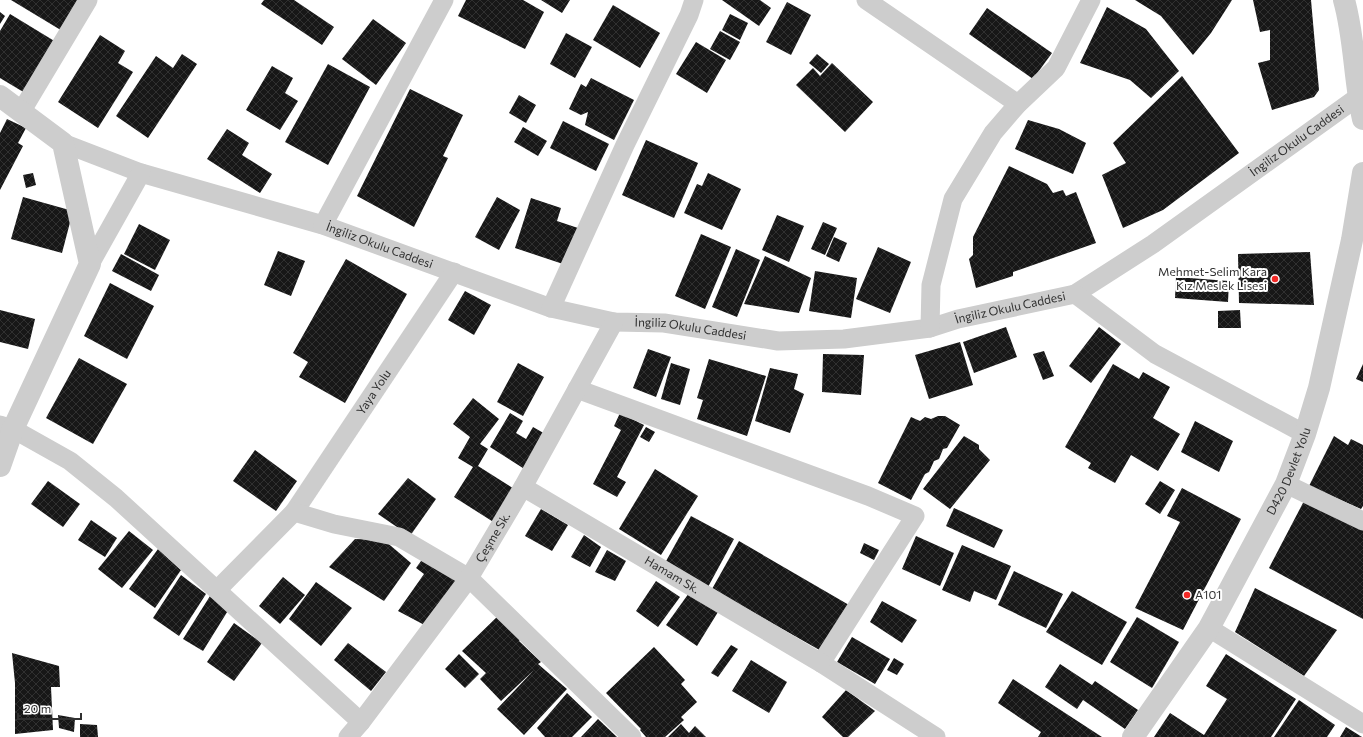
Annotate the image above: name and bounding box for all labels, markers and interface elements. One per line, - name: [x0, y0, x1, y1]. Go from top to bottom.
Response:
- street label: İngiliz Okulu Caddesi: [1246, 101, 1346, 179]
- street label: İngiliz Okulu Caddesi: [325, 219, 435, 270]
- place label: Mehmet-Selim Kara Kız Meslek Lisesi: [1158, 264, 1267, 292]
- marker: Mehmet-Selim Kara Kız Meslek Lisesi: [1270, 274, 1280, 284]
- street label: İngiliz Okulu Caddesi: [953, 288, 1067, 326]
- street label: İngiliz Okulu Caddesi: [634, 314, 748, 342]
- street label: Yaya Yolu: [353, 366, 393, 417]
- street label: D420 Devlet Yolu: [1263, 426, 1313, 517]
- street label: Çeşme Sk.: [472, 509, 512, 564]
- street label: Hamam Sk.: [643, 553, 703, 596]
- place label: A101: [1195, 587, 1221, 601]
- marker: A101: [1182, 590, 1192, 600]
- scale bar: [18, 695, 81, 721]
- text: 20 m: [24, 701, 51, 715]

